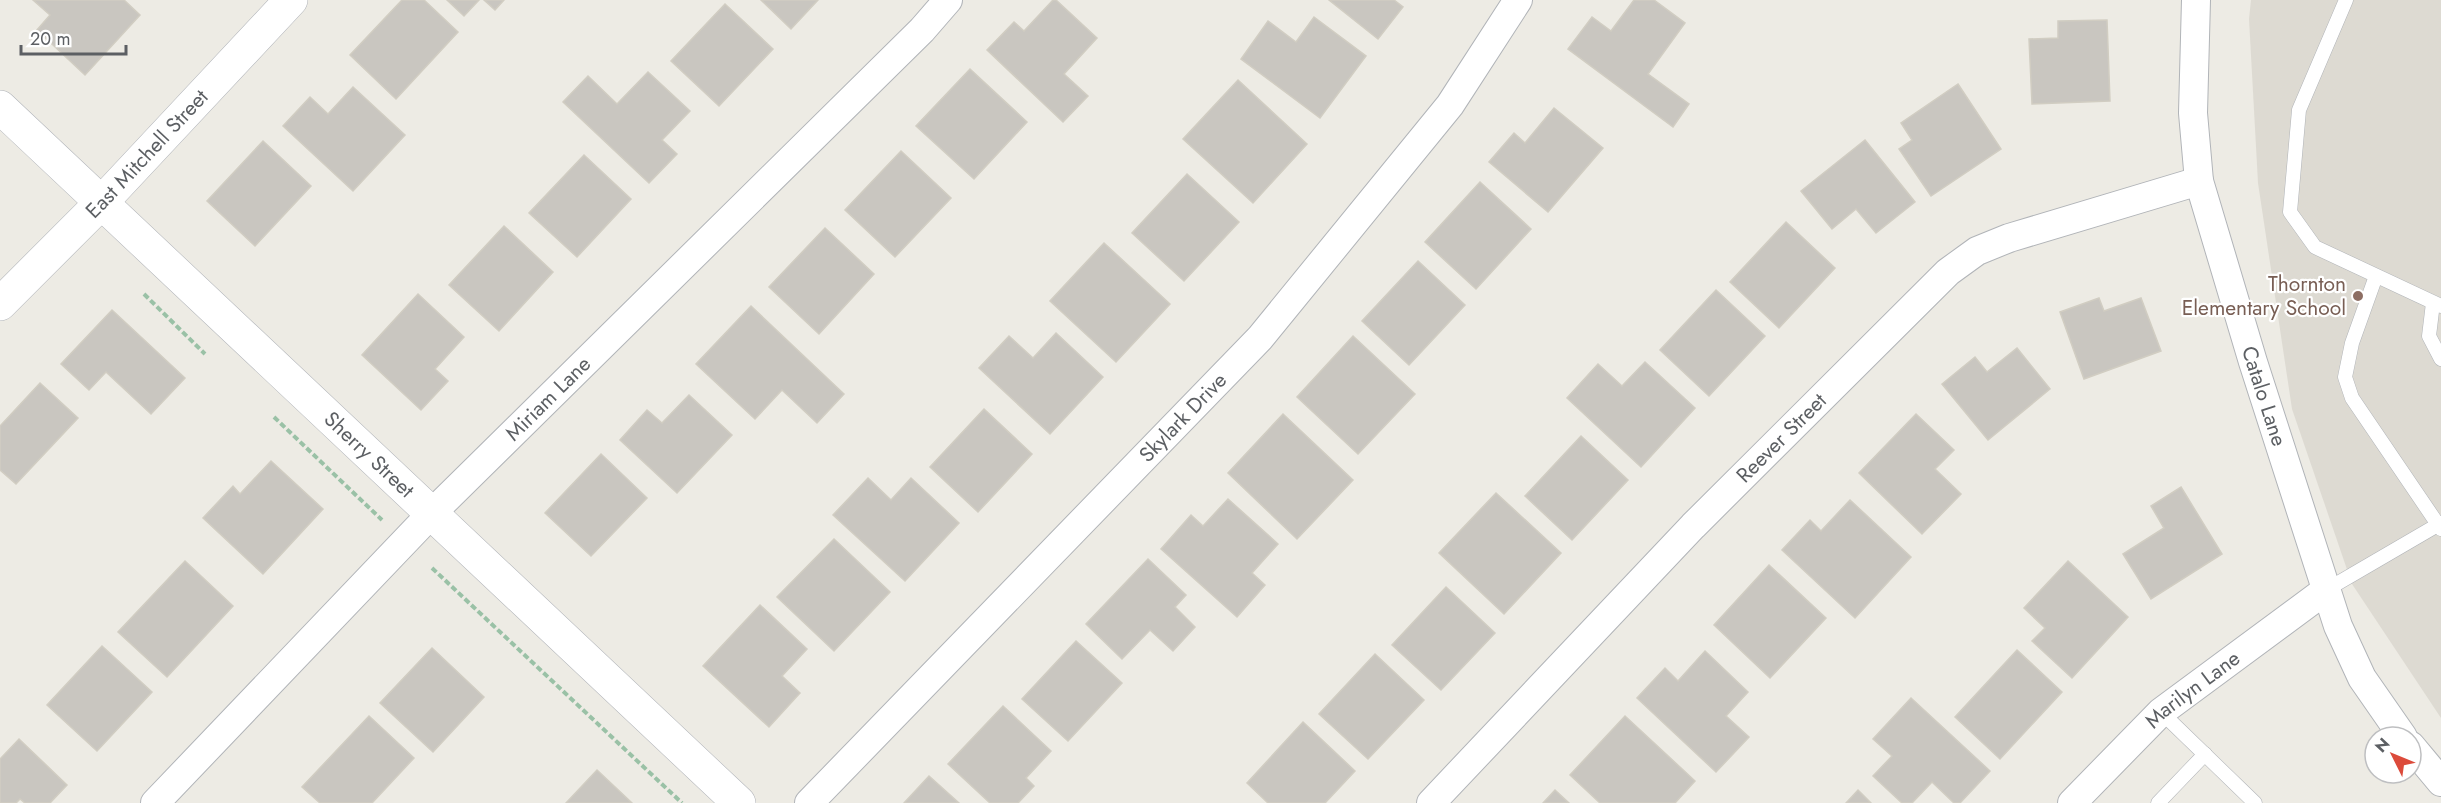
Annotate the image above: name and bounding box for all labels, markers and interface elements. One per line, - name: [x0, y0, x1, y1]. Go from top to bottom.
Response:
- scale bar: [21, 18, 126, 56]
- text: 20 m: [30, 26, 70, 52]
- street label: East Mitchell Street: [79, 83, 215, 225]
- place label: Thornton Elementary School: [2182, 269, 2346, 323]
- marker: Thornton Elementary School: [2351, 289, 2365, 303]
- street label: Catalo Lane: [2234, 342, 2294, 450]
- street label: Miriam Lane: [499, 349, 598, 448]
- street label: Skylark Drive: [1132, 366, 1234, 469]
- street label: Reever Street: [1729, 386, 1833, 490]
- street label: Sherry Street: [317, 405, 421, 505]
- street label: Marilyn Lane: [2138, 643, 2246, 735]
- north arrow: [2363, 725, 2423, 785]
- text: N: [2370, 733, 2395, 758]

